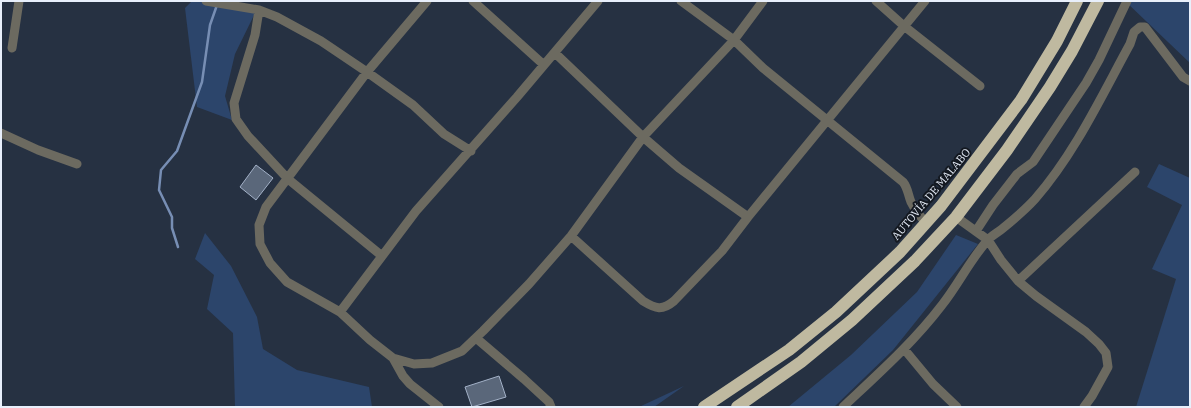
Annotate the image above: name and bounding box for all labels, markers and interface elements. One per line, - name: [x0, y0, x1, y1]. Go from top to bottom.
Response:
- street label: AUTOVÍA DE MALABO: [889, 145, 973, 243]

